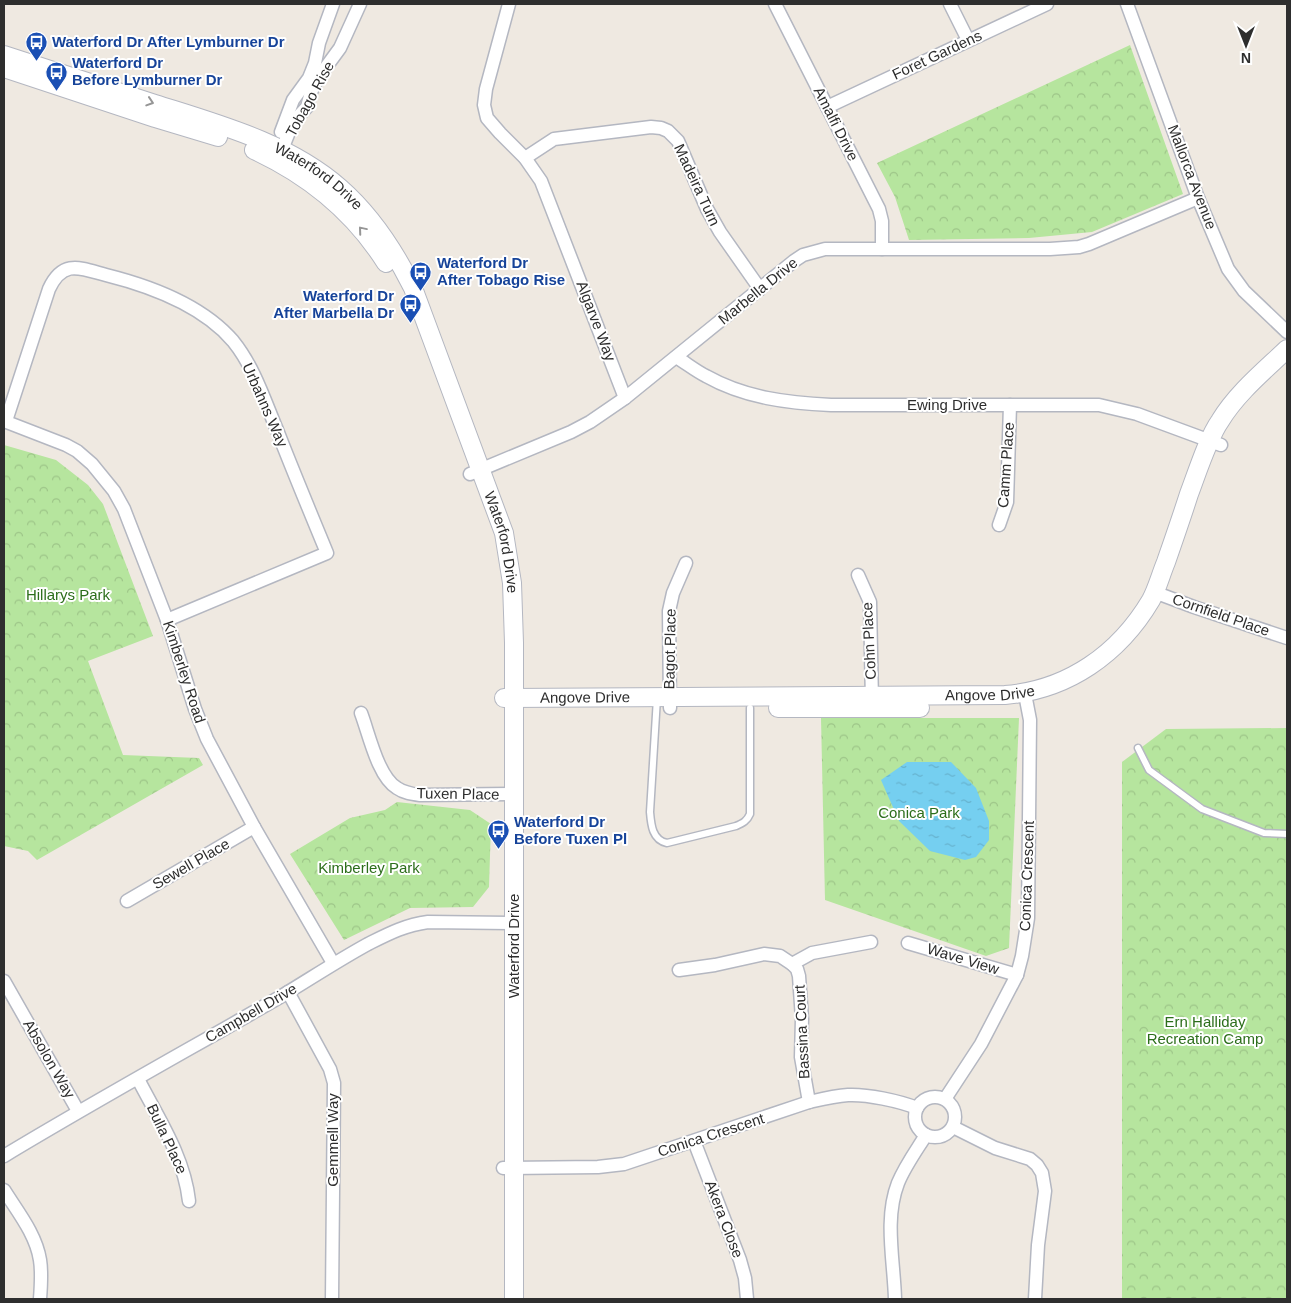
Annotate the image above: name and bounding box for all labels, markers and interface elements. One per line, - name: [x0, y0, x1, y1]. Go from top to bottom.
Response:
- north arrow: [1221, 20, 1271, 70]
- street label: Foret Gardens: [889, 26, 984, 83]
- bus stop icon: Waterford Dr After Lymburner Dr: [24, 30, 48, 61]
- place label: Waterford Dr After Lymburner Dr: [52, 33, 285, 50]
- text: N: [1241, 50, 1251, 66]
- place label: Waterford Dr Before Lymburner Dr: [72, 54, 222, 88]
- street label: Tobago Rise: [282, 58, 337, 139]
- bus stop icon: Waterford Dr Before Lymburner Dr: [44, 60, 68, 91]
- street label: Amalfi Drive: [811, 84, 862, 164]
- one-way arrow: [146, 96, 154, 106]
- street label: Mallorca Avenue: [1165, 122, 1220, 232]
- street label: Waterford Drive: [272, 139, 366, 213]
- street label: Madeira Turn: [671, 141, 724, 228]
- one-way arrow: [359, 227, 368, 236]
- place label: Waterford Dr After Tobago Rise: [437, 254, 565, 288]
- street label: Marbella Drive: [715, 254, 801, 328]
- bus stop icon: Waterford Dr After Tobago Rise: [409, 260, 433, 291]
- street label: Algarve Way: [573, 278, 620, 364]
- place label: Waterford Dr After Marbella Dr: [273, 287, 394, 321]
- bus stop icon: Waterford Dr After Marbella Dr: [398, 293, 422, 324]
- street label: Urbahns Way: [239, 360, 292, 450]
- street label: Ewing Drive: [907, 396, 987, 413]
- street label: Camm Place: [994, 422, 1017, 508]
- street label: Waterford Drive: [481, 489, 521, 593]
- park label: Hillarys Park: [26, 586, 111, 603]
- street label: Cornfield Place: [1170, 590, 1272, 639]
- street label: Cohn Place: [858, 602, 879, 680]
- street label: Bagot Place: [660, 608, 679, 690]
- street label: Kimberley Road: [160, 618, 209, 725]
- street label: Angove Drive: [945, 681, 1036, 703]
- street label: Angove Drive: [540, 688, 630, 706]
- street label: Tuxen Place: [416, 784, 500, 803]
- park label: Conica Park: [878, 804, 960, 821]
- place label: Waterford Dr Before Tuxen Pl: [514, 813, 627, 847]
- bus stop icon: Waterford Dr Before Tuxen Pl: [486, 819, 510, 850]
- street label: Conica Crescent: [1016, 819, 1037, 932]
- street label: Sewell Place: [149, 835, 232, 892]
- park label: Kimberley Park: [318, 859, 420, 876]
- street label: Waterford Drive: [505, 894, 522, 998]
- street label: Wave View: [925, 940, 1001, 978]
- street label: Campbell Drive: [202, 980, 299, 1046]
- street label: Bassina Court: [791, 984, 812, 1080]
- park label: Ern Halliday Recreation Camp: [1147, 1013, 1263, 1047]
- street label: Absolon Way: [20, 1016, 79, 1101]
- street label: Gemmell Way: [324, 1093, 341, 1187]
- street label: Bulla Place: [144, 1101, 191, 1176]
- street label: Conica Crescent: [655, 1109, 767, 1160]
- street label: Akera Close: [702, 1178, 747, 1260]

